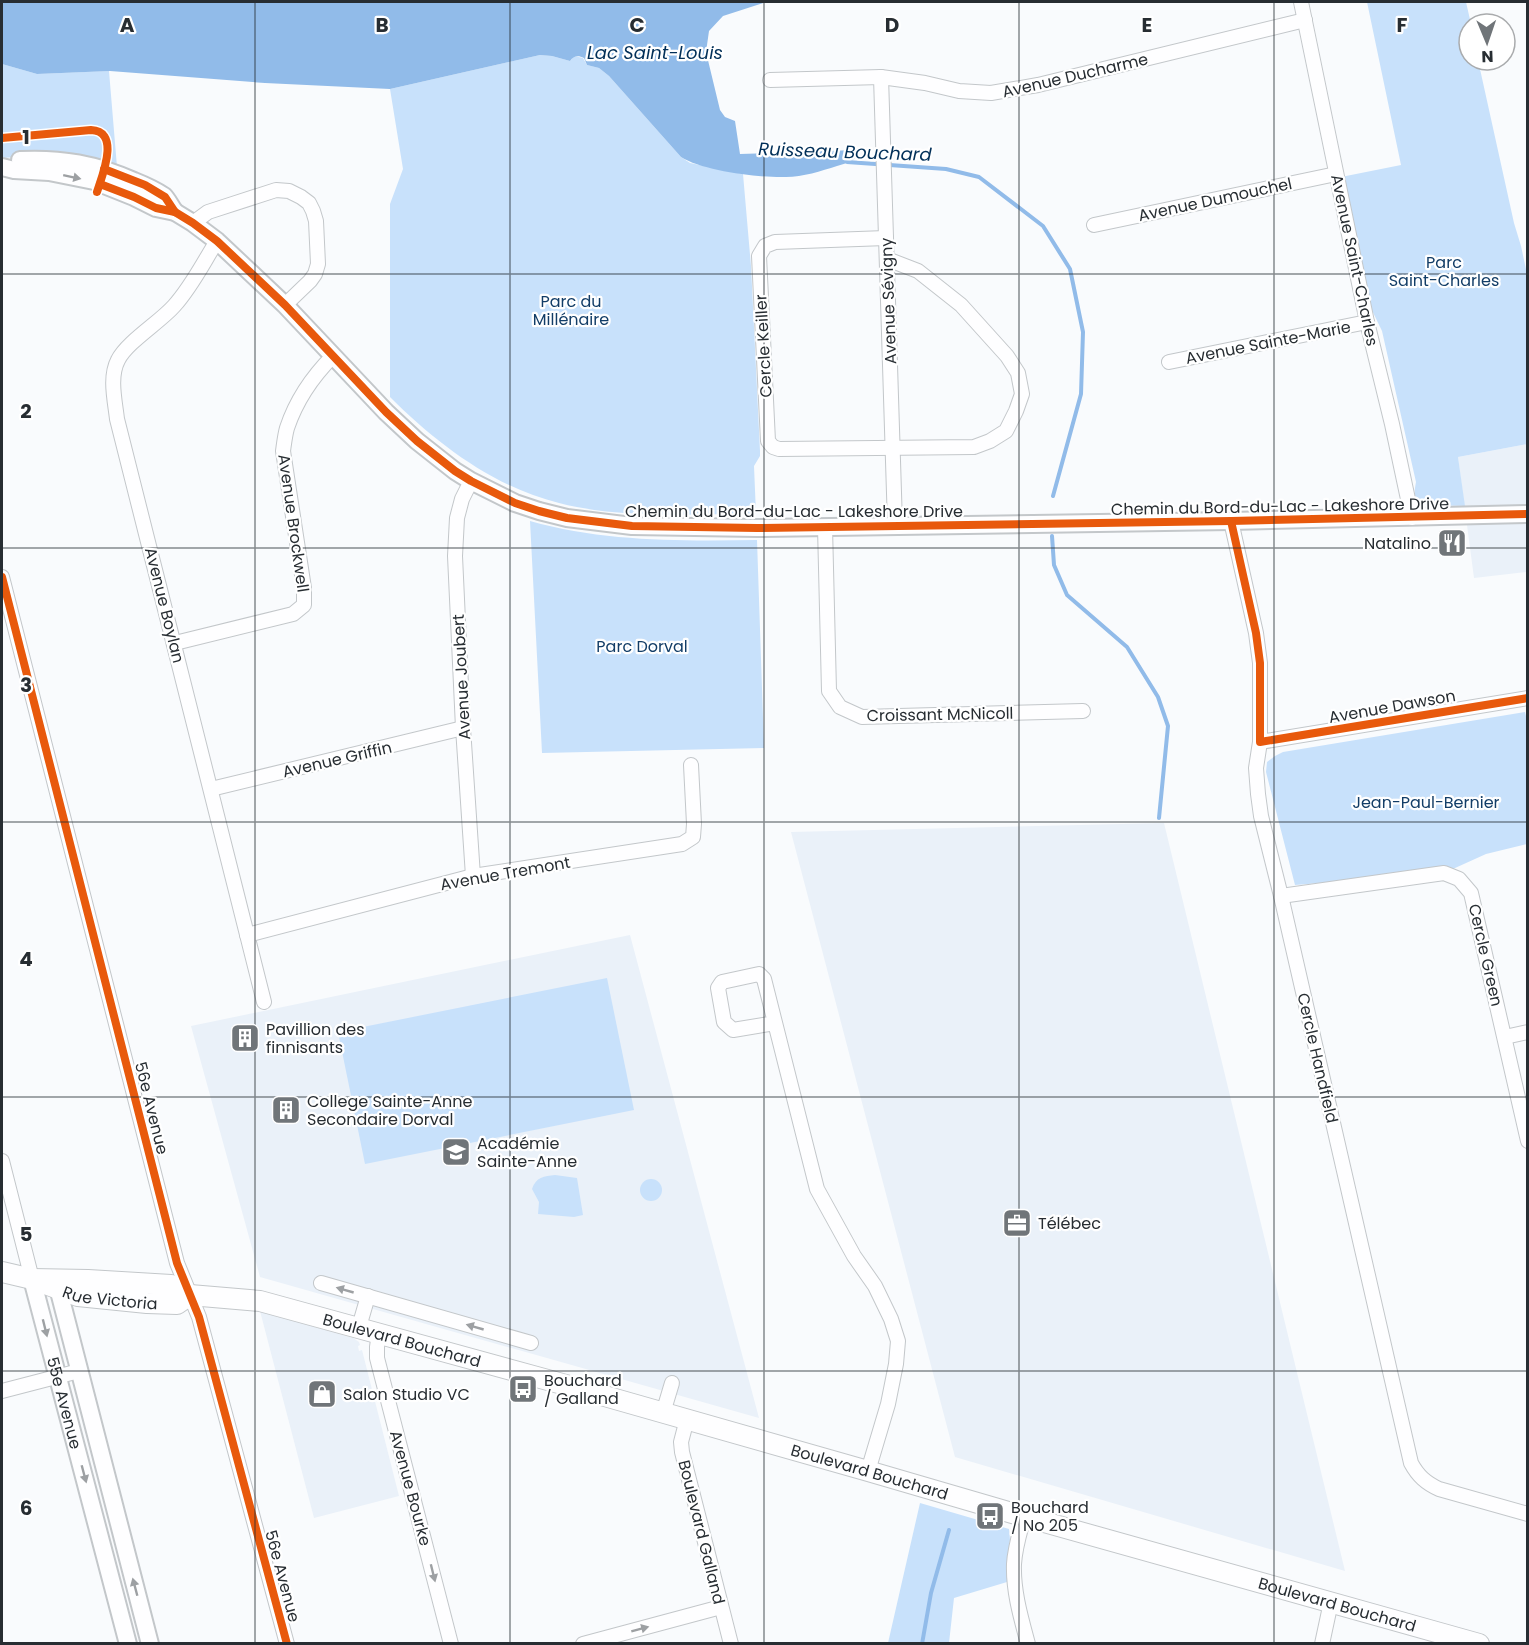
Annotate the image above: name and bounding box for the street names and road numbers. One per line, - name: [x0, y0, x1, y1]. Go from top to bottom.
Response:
- street label: Avenue Ducharme: [1000, 48, 1150, 103]
- street label: Avenue Dumouchel: [1136, 172, 1294, 227]
- street label: Avenue Saint-Charles: [1325, 172, 1384, 348]
- street label: Avenue Sévigny: [875, 237, 902, 365]
- street label: Cercle Keiller: [749, 294, 778, 398]
- street label: Avenue Sainte-Marie: [1184, 315, 1353, 370]
- street label: Avenue Brockwell: [272, 453, 315, 594]
- street label: Chemin du Bord-du-Lac - Lakeshore Drive: [1111, 492, 1449, 521]
- street label: Chemin du Bord-du-Lac - Lakeshore Drive: [625, 500, 963, 523]
- street label: Avenue Boylan: [139, 545, 190, 665]
- street label: Avenue Joubert: [447, 613, 476, 740]
- street label: Avenue Dawson: [1327, 684, 1457, 729]
- street label: Croissant McNicoll: [866, 702, 1014, 727]
- street label: Avenue Griffin: [280, 736, 394, 783]
- street label: Avenue Tremont: [438, 851, 572, 896]
- street label: Cercle Green: [1463, 902, 1508, 1009]
- street label: Cercle Handfield: [1291, 991, 1344, 1125]
- street label: 56e Avenue: [129, 1059, 174, 1157]
- street label: Rue Victoria: [59, 1280, 158, 1315]
- street label: Boulevard Bouchard: [320, 1308, 483, 1373]
- street label: 55e Avenue: [41, 1354, 87, 1452]
- street label: Avenue Bourke: [384, 1428, 437, 1549]
- street label: Boulevard Bouchard: [788, 1439, 951, 1506]
- street label: Boulevard Galland: [672, 1458, 731, 1607]
- street label: 56e Avenue: [259, 1528, 306, 1625]
- street label: Boulevard Bouchard: [1256, 1572, 1419, 1638]

